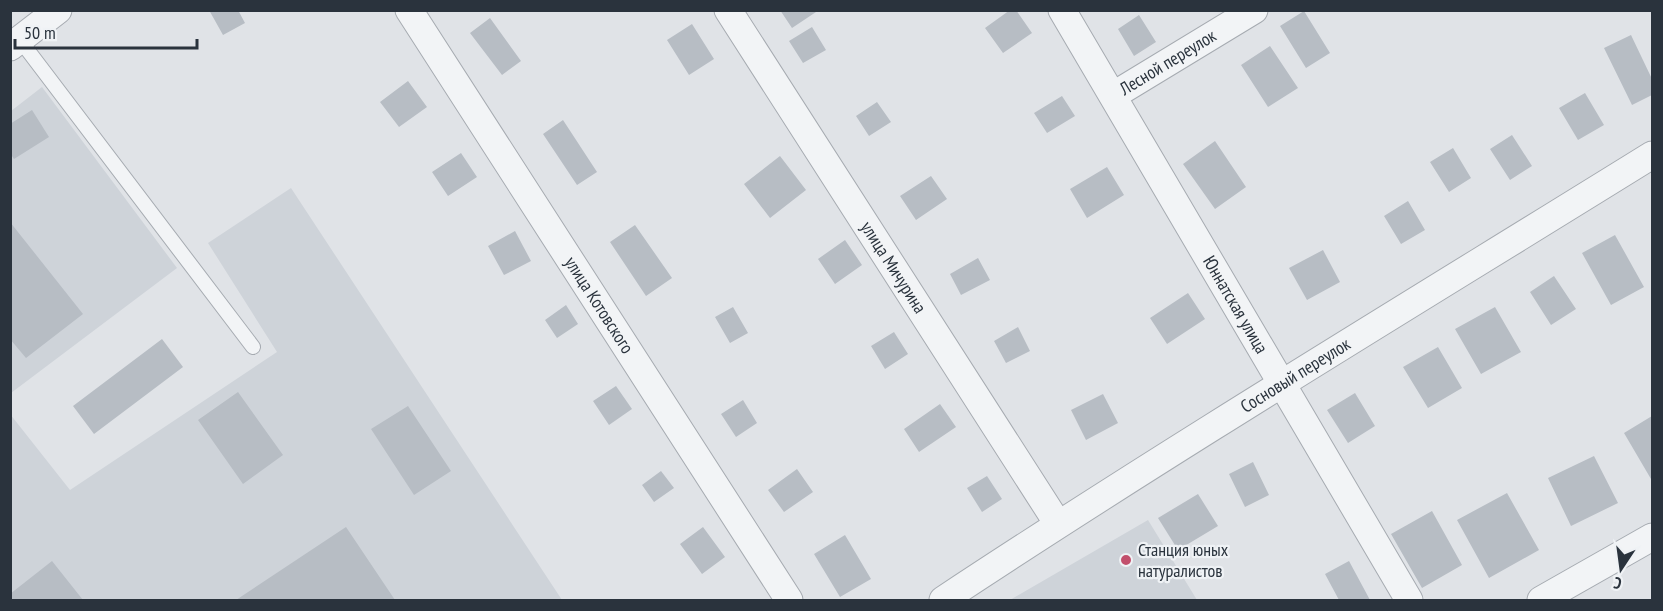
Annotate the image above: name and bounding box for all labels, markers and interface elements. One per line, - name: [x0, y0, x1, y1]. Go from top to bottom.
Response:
- scale bar: [15, 12, 196, 50]
- text: 50 m: [24, 21, 56, 44]
- street label: Лесной переулок: [1114, 24, 1220, 100]
- street label: улица Мичурина: [856, 217, 932, 318]
- street label: Юннатская улица: [1198, 251, 1273, 358]
- street label: улица Котовского: [560, 252, 639, 358]
- street label: Сосновый переулок: [1236, 332, 1354, 418]
- place label: Станция юных натуралистов: [1138, 538, 1229, 582]
- north arrow: [1591, 539, 1651, 599]
- marker: Станция юных натуралистов: [1119, 553, 1133, 567]
- text: С: [1611, 573, 1623, 594]

